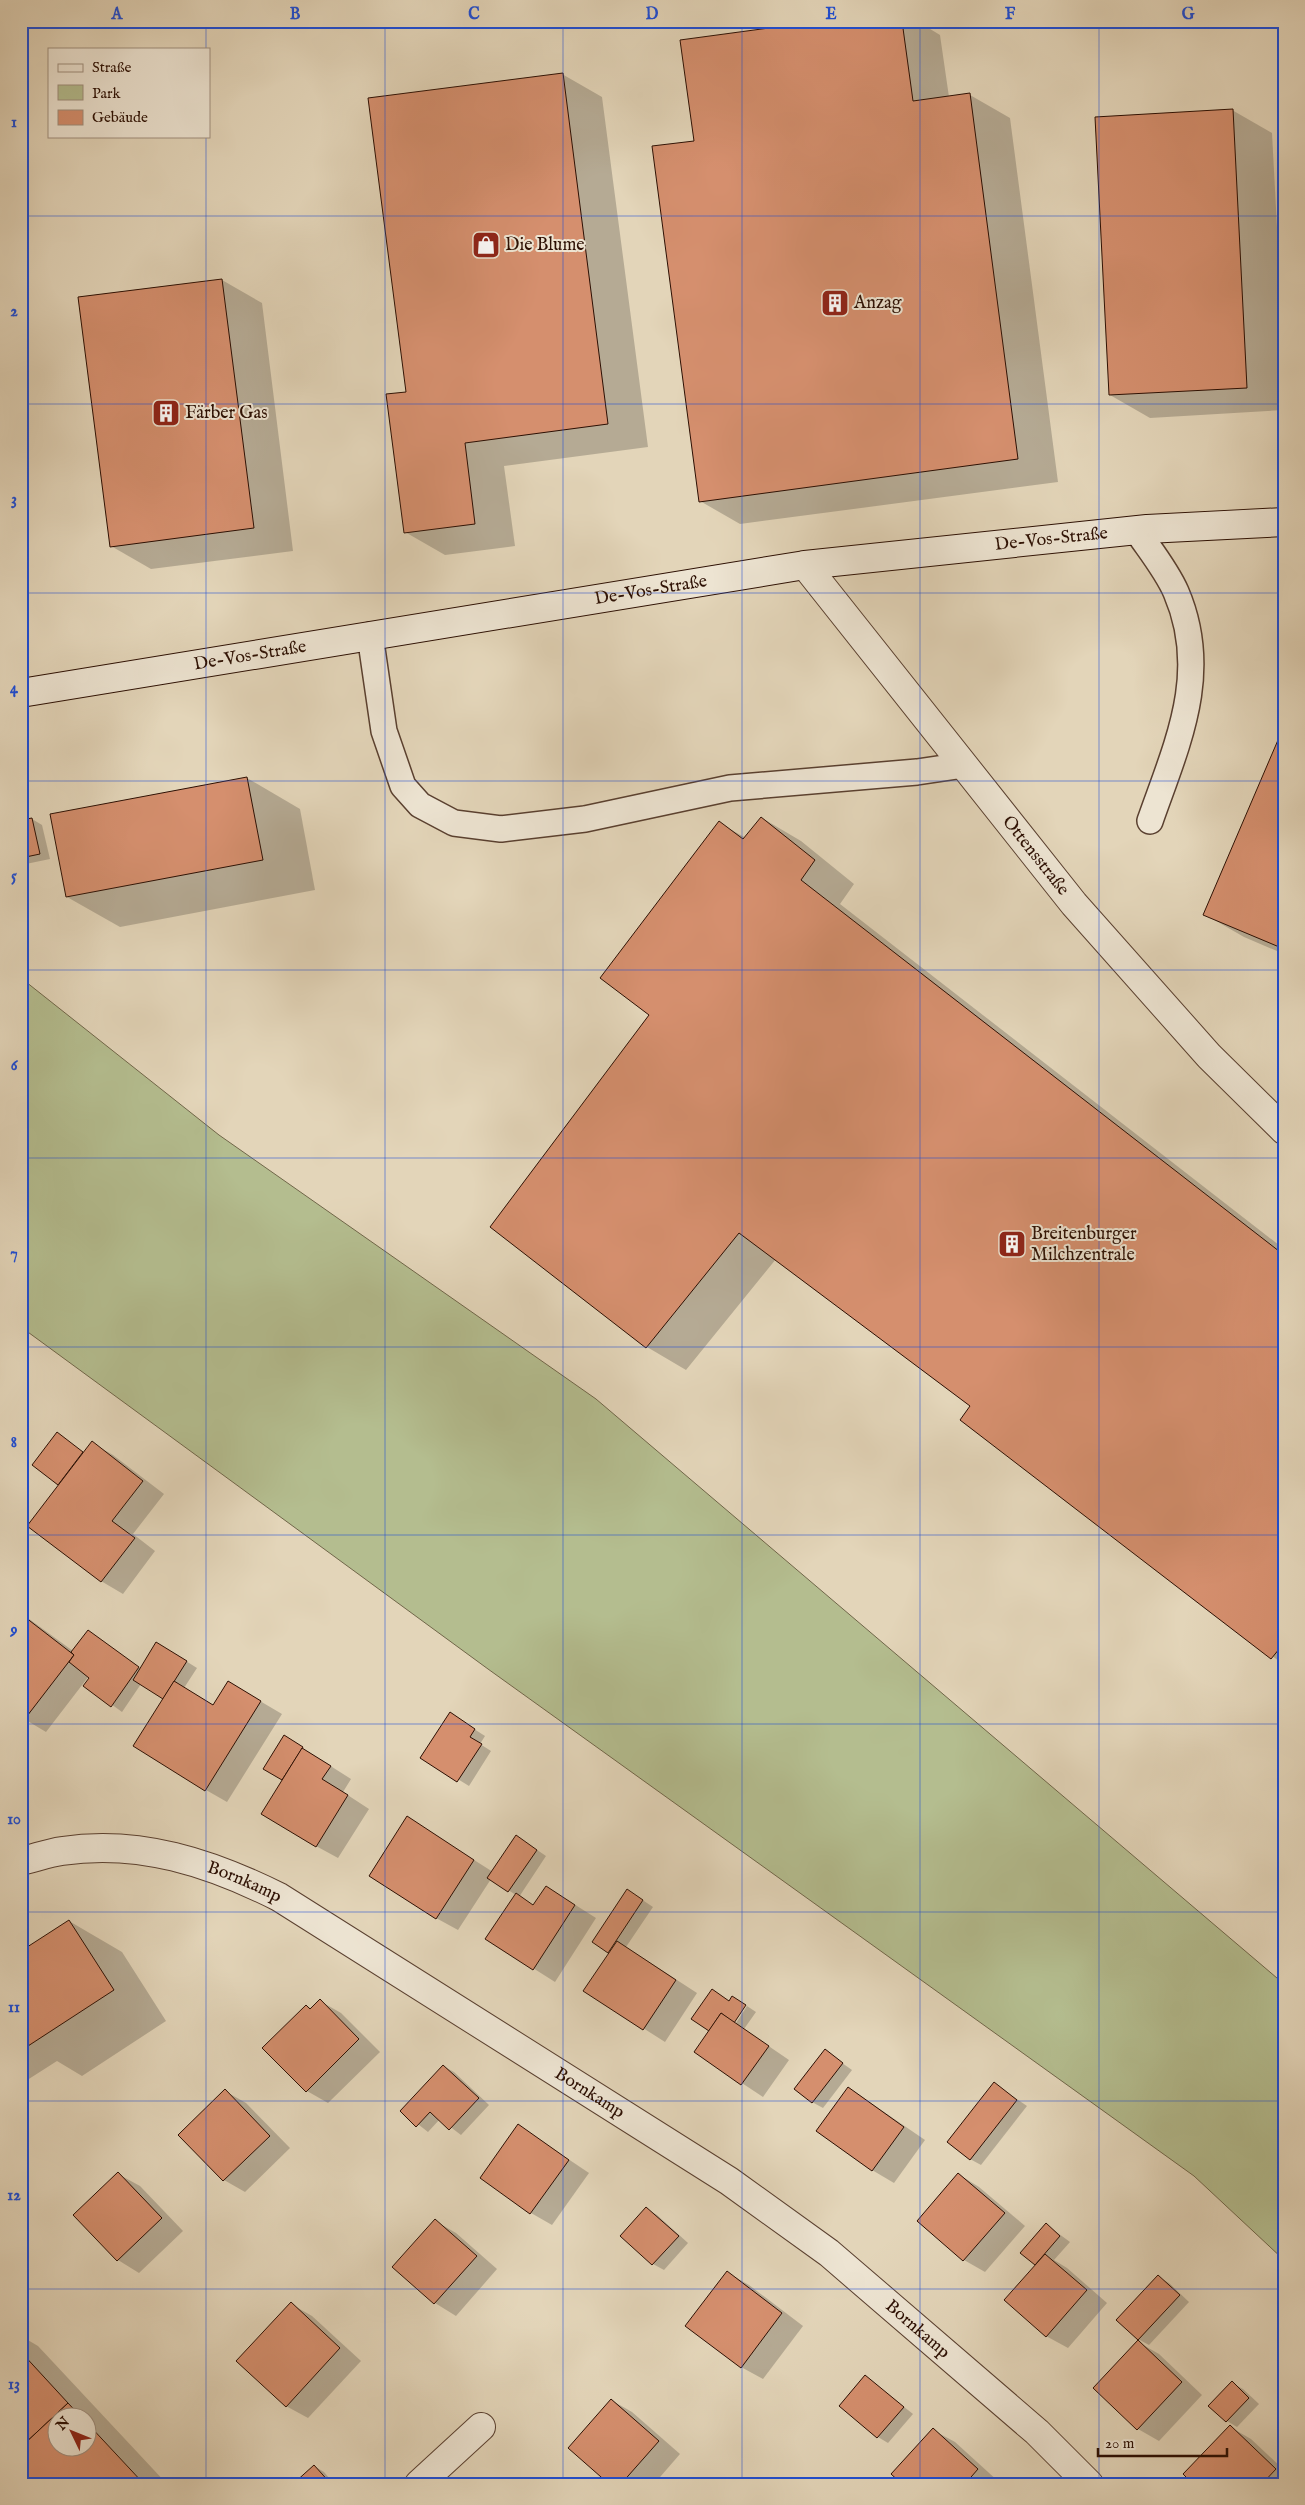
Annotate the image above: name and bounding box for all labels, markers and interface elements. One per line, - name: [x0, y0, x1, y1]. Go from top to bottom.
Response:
- text: A: [111, 5, 124, 25]
- text: B: [290, 5, 301, 25]
- text: C: [468, 5, 480, 25]
- text: D: [646, 5, 659, 25]
- text: E: [825, 5, 837, 25]
- text: F: [1005, 5, 1016, 25]
- text: G: [1182, 5, 1195, 25]
- legend: [48, 48, 210, 138]
- text: Straße: [92, 58, 132, 77]
- text: Park: [92, 84, 122, 103]
- text: Gebäude: [92, 108, 148, 127]
- text: 1: [11, 113, 17, 133]
- shop icon: Die Blume: [471, 230, 501, 260]
- place label: Die Blume: [505, 234, 585, 257]
- building icon: Anzag: [820, 288, 850, 318]
- place label: Anzag: [853, 292, 902, 315]
- text: 2: [10, 302, 18, 322]
- building icon: Färber Gas: [151, 398, 181, 428]
- place label: Färber Gas: [185, 402, 268, 425]
- text: 3: [11, 490, 17, 510]
- street label: De-Vos-Straße: [994, 522, 1109, 556]
- street label: De-Vos-Straße: [593, 570, 709, 611]
- street label: De-Vos-Straße: [192, 635, 308, 676]
- text: 4: [10, 679, 19, 699]
- street label: Ottensstraße: [997, 811, 1074, 900]
- text: 5: [11, 867, 17, 887]
- text: 6: [11, 1056, 19, 1076]
- place label: Breitenburger Milchzentrale: [1031, 1223, 1137, 1267]
- building icon: Breitenburger Milchzentrale: [997, 1229, 1027, 1259]
- text: 7: [10, 1244, 18, 1264]
- text: 8: [11, 1433, 17, 1453]
- text: 9: [10, 1621, 18, 1641]
- text: 10: [7, 1810, 21, 1830]
- street label: Bornkamp: [204, 1856, 286, 1908]
- text: 11: [8, 1998, 20, 2018]
- street label: Bornkamp: [550, 2062, 629, 2124]
- text: 12: [7, 2186, 21, 2206]
- street label: Bornkamp: [880, 2295, 955, 2364]
- text: 13: [8, 2375, 20, 2395]
- north arrow: [48, 2408, 98, 2458]
- text: N: [52, 2413, 74, 2435]
- scale bar: [1098, 2425, 1226, 2457]
- text: 20 m: [1105, 2434, 1135, 2453]

